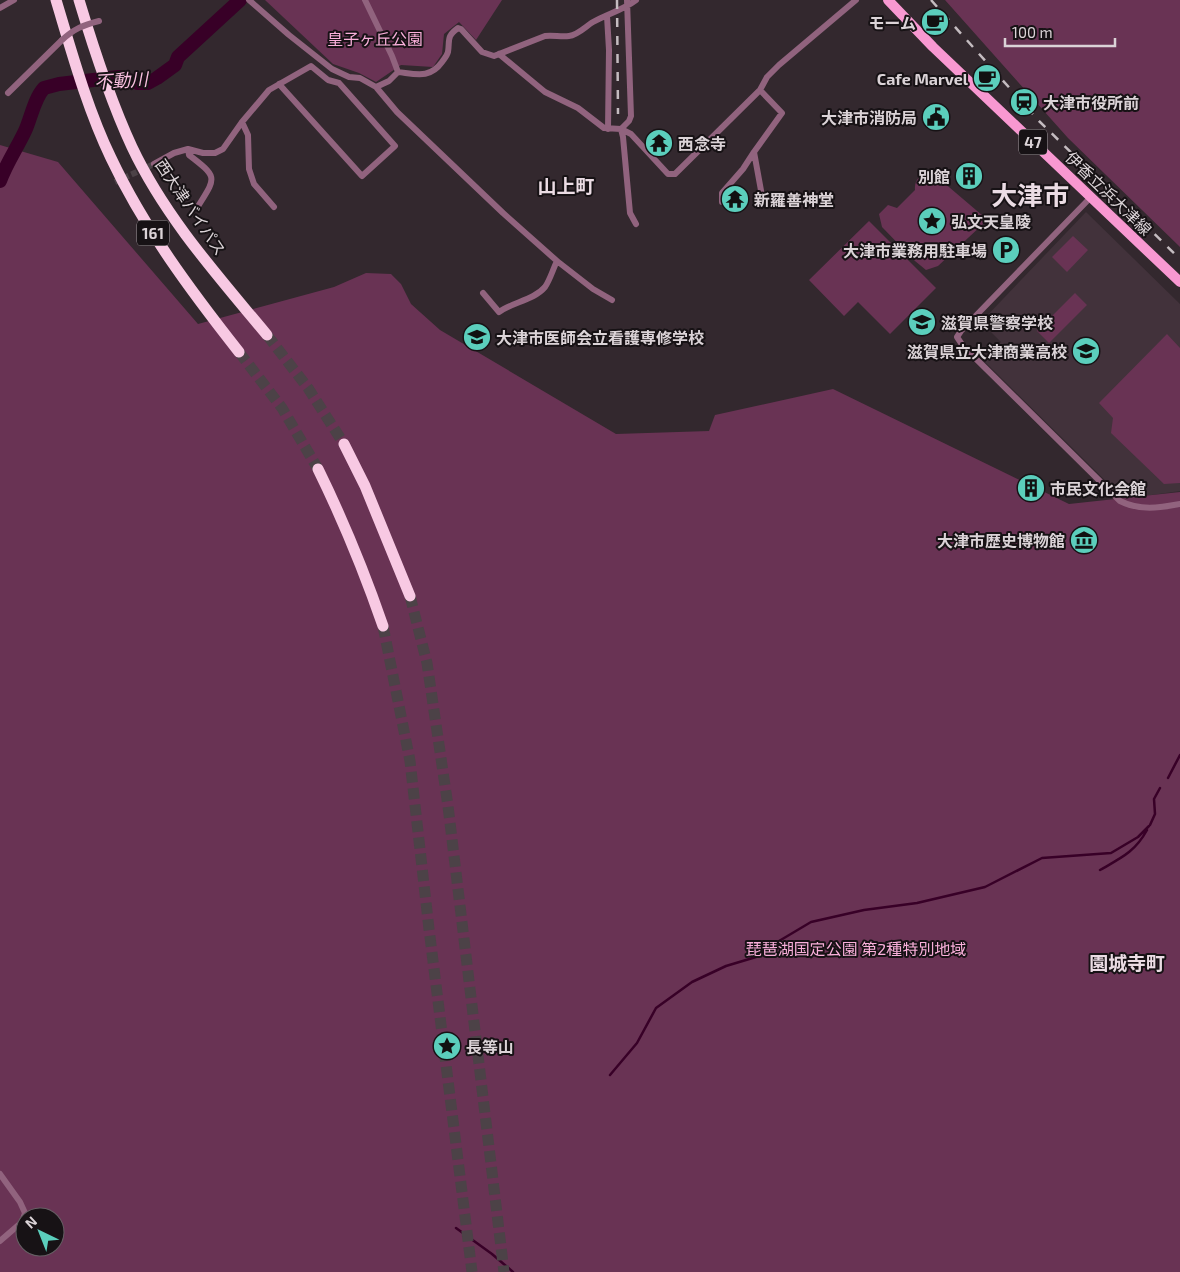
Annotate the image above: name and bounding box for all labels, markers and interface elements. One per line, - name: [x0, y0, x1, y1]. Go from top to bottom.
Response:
- cafe icon: モーム: [920, 7, 950, 37]
- place label: モーム: [868, 13, 916, 32]
- scale bar: [1005, 15, 1115, 47]
- text: 100 m: [1012, 23, 1053, 41]
- park label: 皇子ヶ丘公園: [327, 29, 423, 48]
- cafe icon: Cafe Marvel: [972, 63, 1002, 93]
- water label: 不動川: [93, 67, 151, 92]
- place label: Cafe Marvel: [877, 69, 969, 88]
- station icon: 大津市役所前: [1009, 87, 1039, 117]
- place label: 大津市役所前: [1043, 93, 1139, 112]
- public building icon: 大津市消防局: [921, 102, 951, 132]
- place label: 大津市消防局: [821, 108, 917, 127]
- temple icon: 西念寺: [644, 128, 674, 158]
- road number: 47: [1019, 130, 1047, 154]
- place label: 西念寺: [678, 134, 726, 153]
- street label: 伊香立浜大津線: [1062, 147, 1156, 239]
- street label: 西大津バイパス: [152, 155, 230, 259]
- building icon: 別館: [954, 161, 984, 191]
- place label: 別館: [918, 167, 950, 186]
- district label: 山上町: [537, 174, 595, 197]
- district label: 大津市: [991, 179, 1069, 210]
- temple icon: 新羅善神堂: [720, 184, 750, 214]
- place label: 新羅善神堂: [754, 190, 834, 209]
- place icon: 弘文天皇陵: [917, 206, 947, 236]
- place label: 弘文天皇陵: [951, 212, 1031, 231]
- road number: 161: [137, 220, 169, 246]
- parking icon: 大津市業務用駐車場: [991, 235, 1021, 265]
- place label: 大津市業務用駐車場: [843, 241, 987, 260]
- school or university icon: 滋賀県警察学校: [907, 307, 937, 337]
- place label: 滋賀県警察学校: [941, 313, 1053, 332]
- school or university icon: 大津市医師会立看護専修学校: [462, 322, 492, 352]
- place label: 大津市医師会立看護専修学校: [496, 328, 704, 347]
- school or university icon: 滋賀県立大津商業高校: [1071, 336, 1101, 366]
- place label: 滋賀県立大津商業高校: [907, 342, 1067, 361]
- building icon: 市民文化会館: [1016, 473, 1046, 503]
- place label: 市民文化会館: [1050, 479, 1146, 498]
- museum icon: 大津市歴史博物館: [1069, 525, 1099, 555]
- place label: 大津市歴史博物館: [937, 531, 1065, 550]
- park label: 琵琶湖国定公園 第2種特別地域: [746, 939, 966, 958]
- district label: 園城寺町: [1089, 951, 1165, 974]
- place icon: 長等山: [432, 1031, 462, 1061]
- place label: 長等山: [466, 1037, 514, 1056]
- north arrow: [15, 1207, 65, 1257]
- text: N: [21, 1212, 40, 1232]

